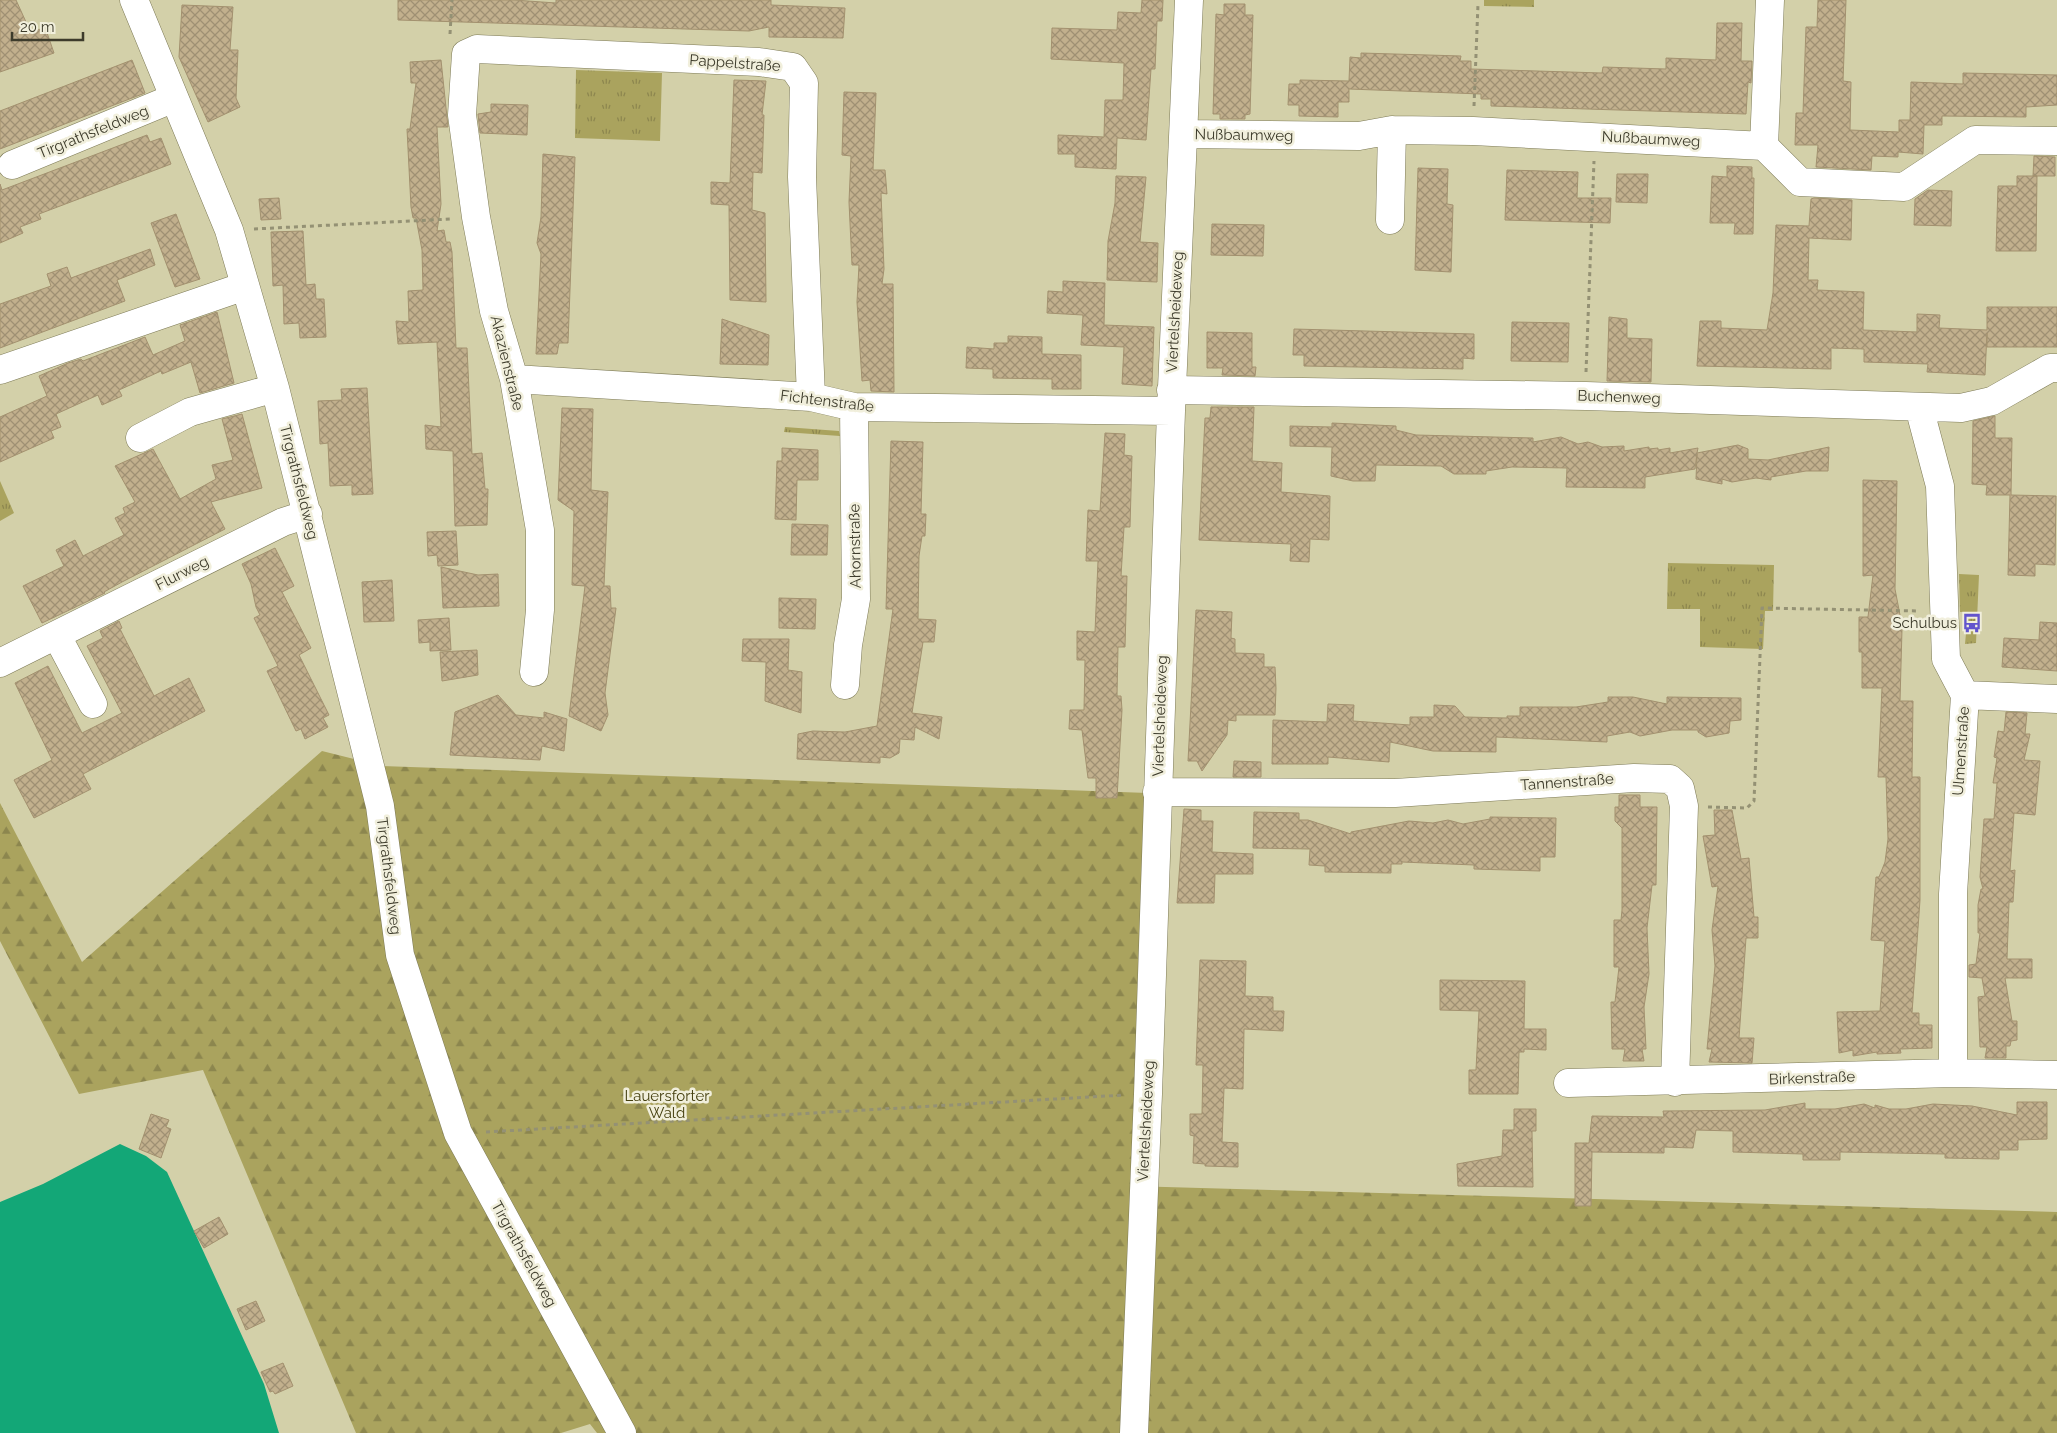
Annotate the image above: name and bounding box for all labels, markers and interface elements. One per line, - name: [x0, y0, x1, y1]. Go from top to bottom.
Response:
- scale bar: [12, 10, 84, 42]
- text: 20 m: [20, 18, 55, 36]
- street label: Pappelstraße: [689, 51, 781, 75]
- street label: Tirgrathsfeldweg: [35, 102, 151, 162]
- street label: Nußbaumweg: [1194, 125, 1294, 145]
- street label: Nußbaumweg: [1601, 127, 1701, 151]
- street label: Viertelsheideweg: [1163, 251, 1187, 373]
- street label: Akazienstraße: [487, 314, 528, 413]
- street label: Fichtenstraße: [779, 386, 875, 416]
- street label: Buchenweg: [1577, 387, 1661, 407]
- street label: Tirgrathsfeldweg: [276, 423, 322, 541]
- street label: Ahornstraße: [845, 503, 865, 588]
- street label: Flurweg: [152, 552, 212, 594]
- bus stop icon: Schulbus: [1961, 612, 1983, 634]
- place label: Schulbus: [1893, 614, 1957, 632]
- street label: Viertelsheideweg: [1149, 655, 1171, 777]
- street label: Ulmenstraße: [1949, 706, 1973, 796]
- street label: Tannenstraße: [1520, 770, 1614, 794]
- street label: Tirgrathsfeldweg: [373, 816, 405, 936]
- street label: Viertelsheideweg: [1134, 1060, 1158, 1182]
- street label: Birkenstraße: [1769, 1067, 1856, 1089]
- park label: Lauersforter Wald: [624, 1087, 710, 1122]
- street label: Tirgrathsfeldweg: [488, 1198, 560, 1310]

